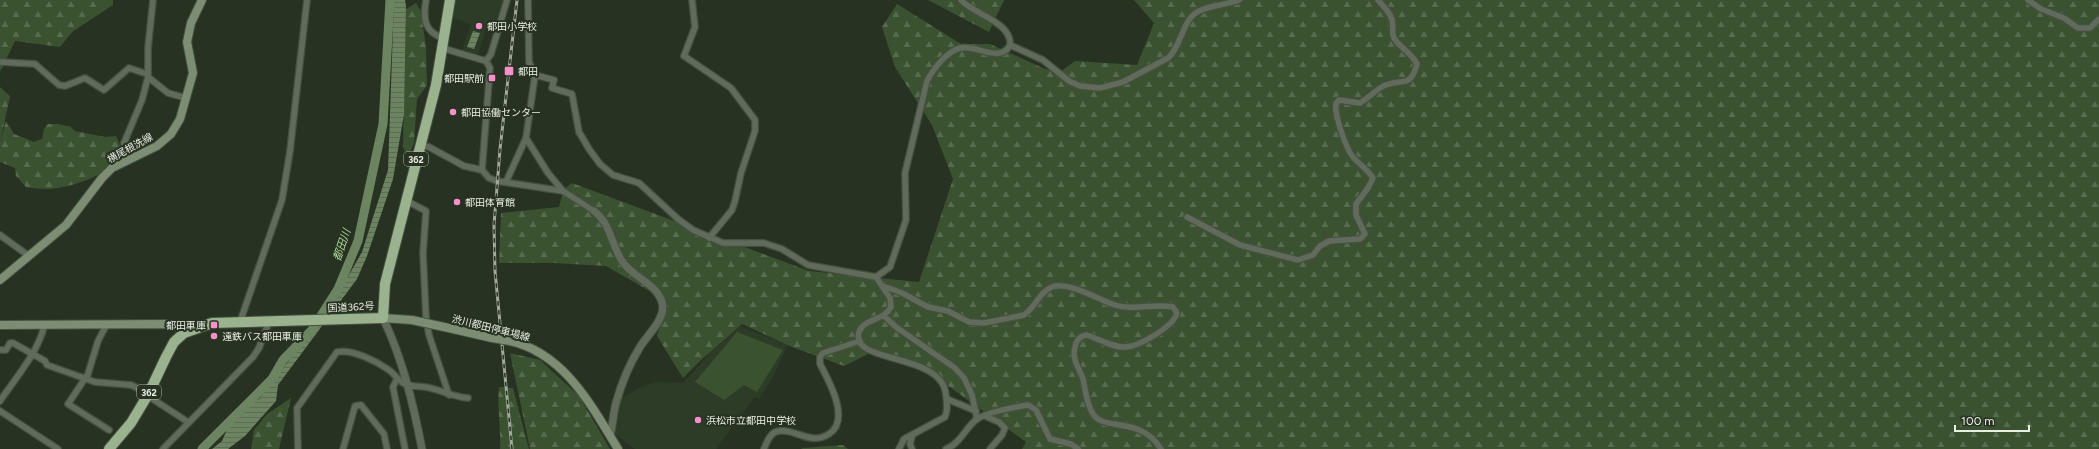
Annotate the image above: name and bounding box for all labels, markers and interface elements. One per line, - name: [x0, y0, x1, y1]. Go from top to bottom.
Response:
- place label: 都田小学校: [487, 20, 537, 33]
- marker: 都田小学校: [474, 21, 484, 31]
- marker: 都田: [503, 65, 515, 77]
- place label: 都田: [518, 65, 538, 78]
- place label: 都田駅前: [444, 72, 484, 85]
- marker: 都田駅前: [487, 73, 497, 83]
- place label: 都田協働センター: [461, 106, 541, 119]
- marker: 都田協働センター: [448, 107, 458, 117]
- street label: 横尾根洗線: [105, 130, 155, 166]
- road number: 362: [404, 152, 428, 166]
- place label: 都田体育館: [465, 196, 515, 209]
- marker: 都田体育館: [452, 197, 462, 207]
- water label: 都田川: [330, 226, 354, 263]
- street label: 国道362号: [327, 299, 375, 315]
- street label: 渋川都田停車場線: [451, 312, 531, 344]
- place label: 都田車庫: [166, 319, 206, 332]
- marker: 都田車庫: [209, 320, 219, 330]
- place label: 遠鉄バス都田車庫: [222, 330, 302, 343]
- marker: 遠鉄バス都田車庫: [209, 331, 219, 341]
- road number: 362: [137, 385, 161, 399]
- scale bar: [1955, 407, 2029, 433]
- place label: 浜松市立都田中学校: [706, 414, 796, 427]
- text: 100 m: [1961, 414, 1995, 428]
- marker: 浜松市立都田中学校: [693, 415, 703, 425]

